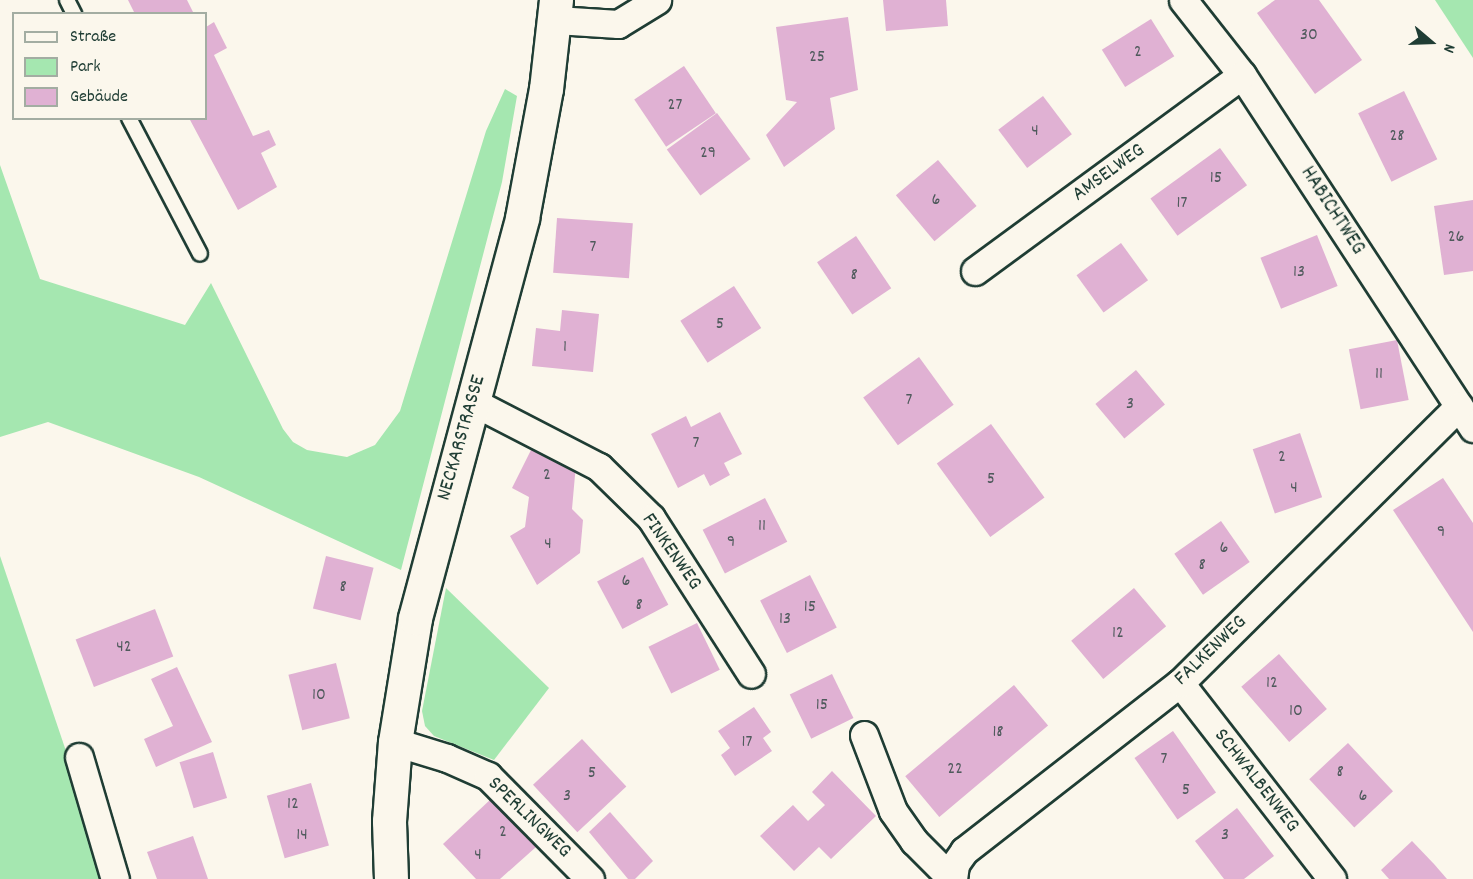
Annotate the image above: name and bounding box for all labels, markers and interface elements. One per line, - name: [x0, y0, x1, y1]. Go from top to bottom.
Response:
- legend: [12, 12, 207, 120]
- north arrow: [1401, 12, 1461, 72]
- text: Straße: [70, 25, 116, 50]
- house number: 30: [1300, 25, 1318, 47]
- text: N: [1436, 41, 1461, 56]
- house number: 2: [1134, 42, 1142, 64]
- house number: 25: [809, 47, 825, 69]
- text: Park: [70, 55, 101, 80]
- text: Gebäude: [70, 85, 128, 110]
- house number: 27: [668, 95, 682, 117]
- house number: 4: [1031, 121, 1039, 143]
- house number: 28: [1389, 126, 1405, 148]
- street label: AMSELWEG: [1068, 138, 1150, 208]
- house number: 29: [700, 143, 716, 165]
- street label: HABICHTWEG: [1294, 162, 1370, 260]
- house number: 15: [1210, 168, 1222, 190]
- house number: 6: [932, 190, 940, 212]
- house number: 17: [1177, 193, 1187, 215]
- house number: 26: [1448, 227, 1464, 249]
- house number: 7: [590, 237, 596, 259]
- house number: 13: [1293, 262, 1305, 284]
- house number: 8: [850, 265, 858, 287]
- house number: 5: [716, 314, 724, 336]
- house number: 1: [563, 337, 567, 359]
- house number: 11: [1375, 364, 1383, 386]
- street label: NECKARSTRASSE: [432, 372, 492, 504]
- house number: 7: [906, 390, 912, 412]
- house number: 3: [1126, 394, 1134, 416]
- house number: 7: [693, 433, 699, 455]
- house number: 2: [1278, 447, 1286, 469]
- house number: 2: [543, 465, 551, 487]
- house number: 5: [987, 469, 995, 491]
- house number: 4: [1290, 478, 1298, 500]
- street label: FINKENWEG: [635, 509, 707, 595]
- house number: 11: [758, 516, 766, 538]
- house number: 9: [1437, 522, 1445, 544]
- house number: 9: [727, 532, 735, 554]
- house number: 4: [544, 534, 552, 556]
- house number: 6: [1220, 538, 1228, 560]
- house number: 8: [1198, 555, 1206, 577]
- house number: 6: [622, 571, 630, 593]
- house number: 8: [339, 577, 347, 599]
- house number: 8: [635, 595, 643, 617]
- house number: 15: [804, 597, 816, 619]
- house number: 13: [779, 609, 791, 631]
- street label: FALKENWEG: [1169, 610, 1253, 692]
- house number: 12: [1112, 623, 1124, 645]
- house number: 42: [116, 637, 132, 659]
- house number: 12: [1266, 673, 1278, 695]
- house number: 10: [312, 685, 326, 707]
- house number: 15: [816, 695, 828, 717]
- house number: 10: [1289, 701, 1303, 723]
- house number: 18: [992, 722, 1004, 744]
- street label: SCHWALBENWEG: [1208, 724, 1304, 838]
- house number: 17: [742, 732, 752, 754]
- house number: 7: [1161, 749, 1167, 771]
- house number: 22: [947, 759, 963, 781]
- house number: 8: [1336, 762, 1344, 784]
- house number: 5: [588, 763, 596, 785]
- street label: SPERLINGWEG: [482, 772, 576, 864]
- house number: 5: [1182, 780, 1190, 802]
- house number: 3: [563, 786, 571, 808]
- house number: 6: [1359, 786, 1367, 808]
- house number: 12: [287, 794, 299, 816]
- house number: 2: [499, 822, 507, 844]
- house number: 14: [296, 825, 308, 847]
- house number: 3: [1221, 825, 1229, 847]
- house number: 4: [474, 845, 482, 867]

